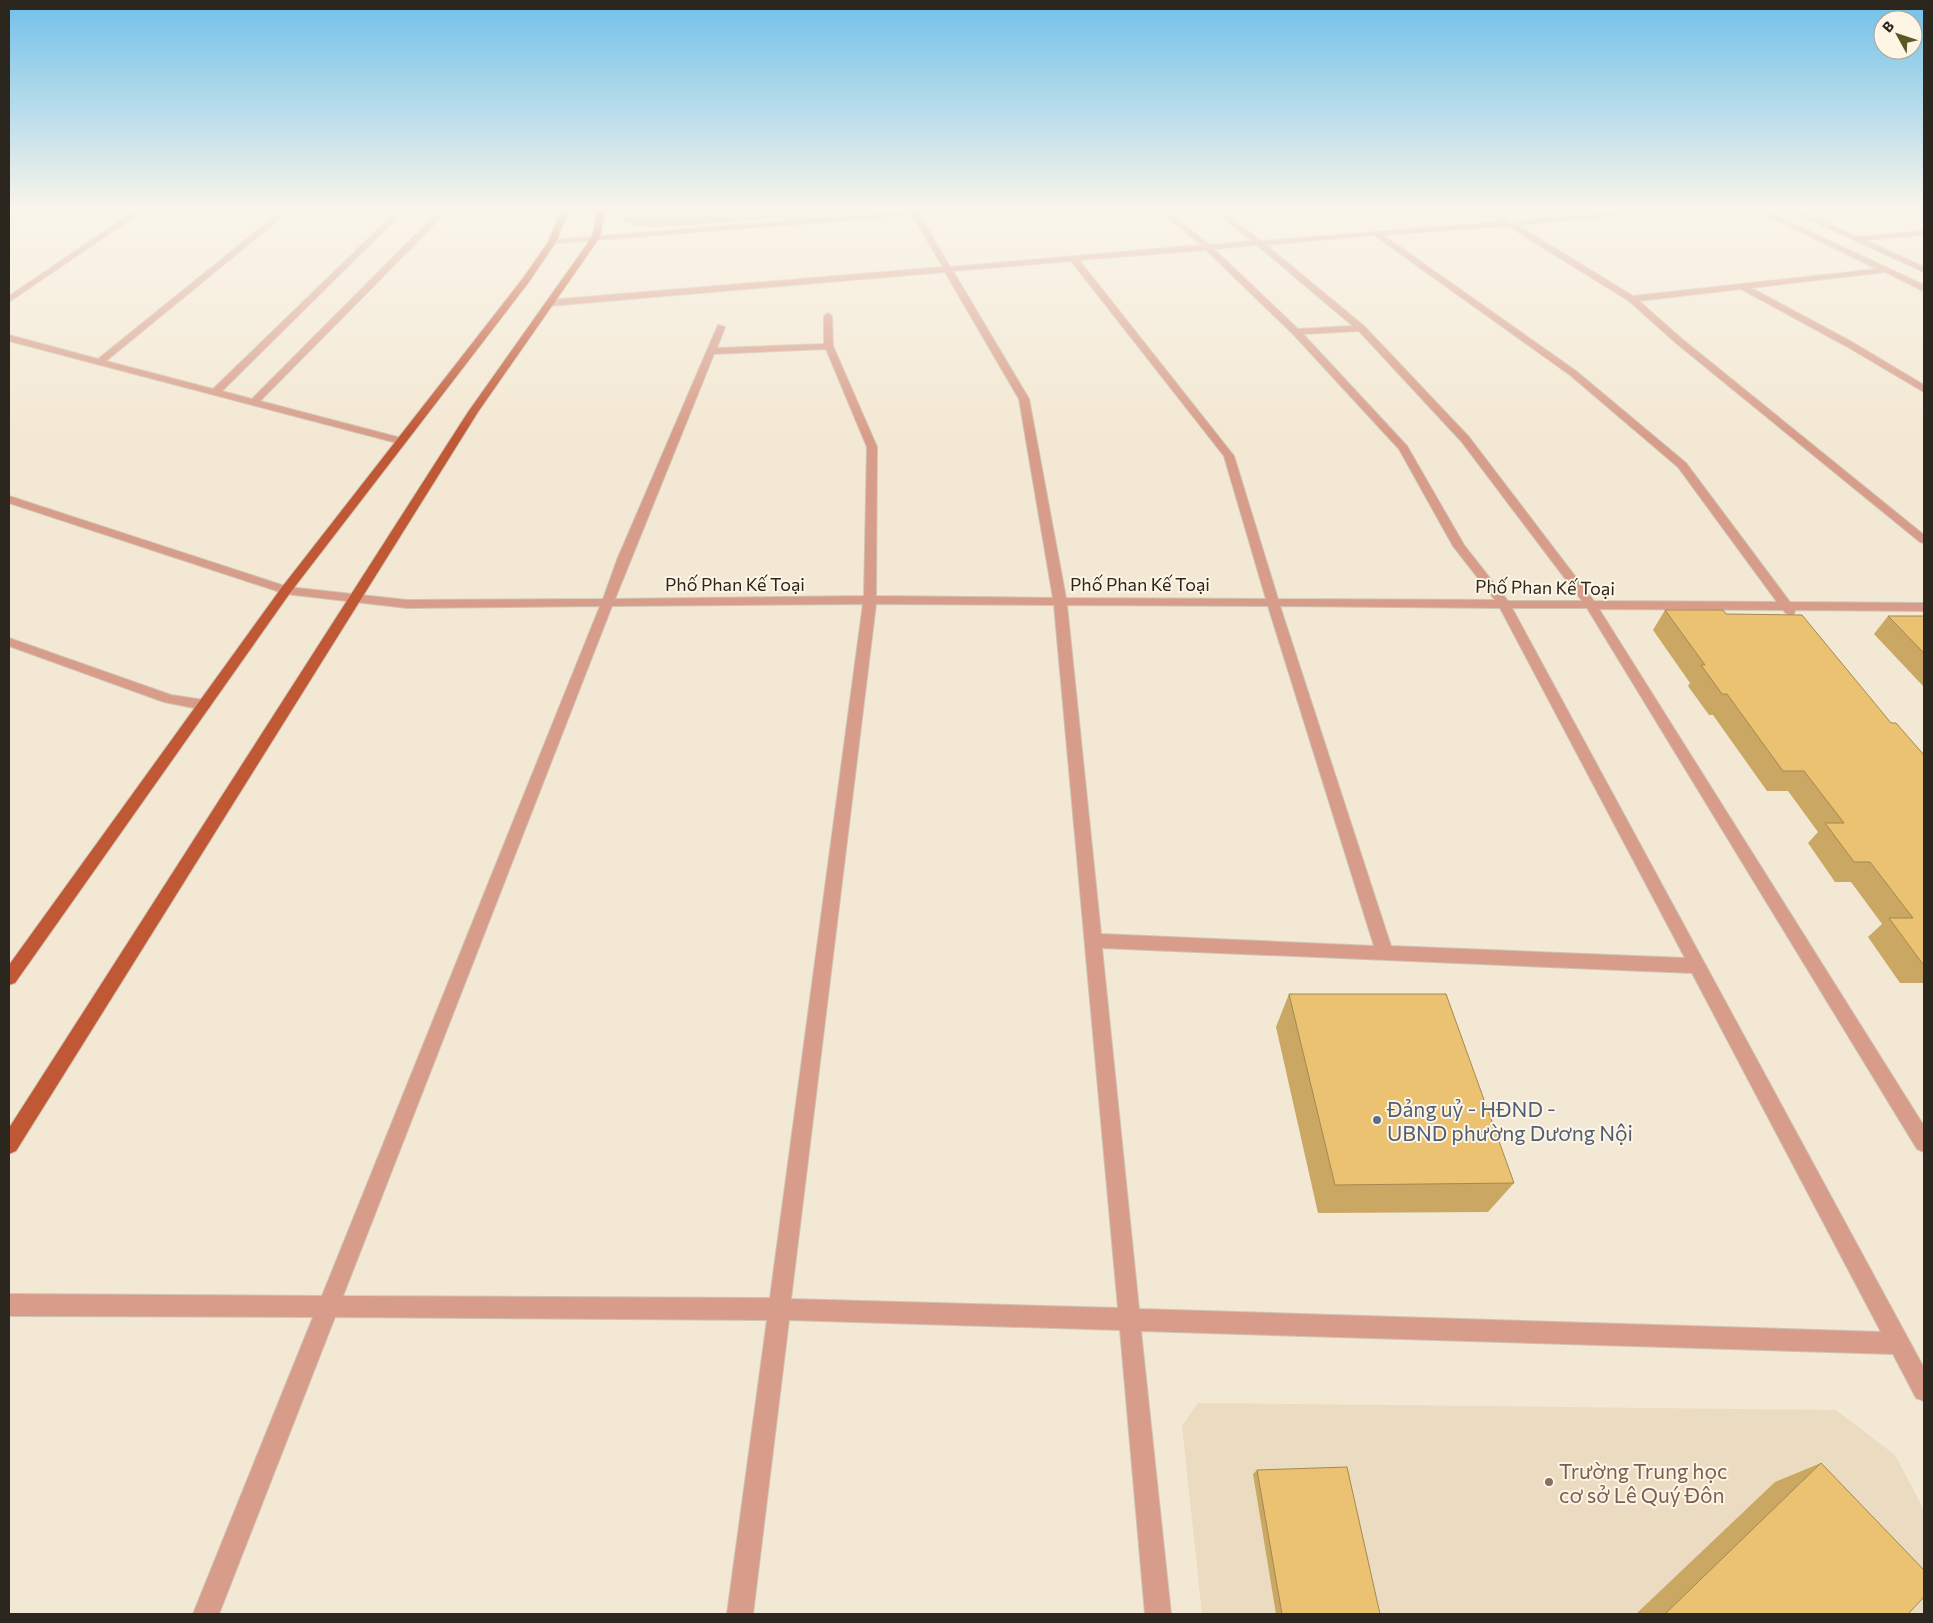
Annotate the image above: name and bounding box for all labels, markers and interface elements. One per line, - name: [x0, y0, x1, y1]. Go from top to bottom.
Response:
- north arrow: [1873, 10, 1923, 60]
- text: B: [1878, 17, 1897, 35]
- street label: Phố Phan Kế Toại: [665, 573, 805, 595]
- street label: Phố Phan Kế Toại: [1070, 573, 1210, 595]
- street label: Phố Phan Kế Toại: [1475, 575, 1615, 599]
- place label: Đảng uỷ - HĐND - UBND phường Dương Nội: [1386, 1096, 1633, 1145]
- marker: Đảng uỷ - HĐND - UBND phường Dương Nội: [1371, 1114, 1383, 1126]
- place label: Trường Trung học cơ sở Lê Quý Đôn: [1559, 1458, 1727, 1507]
- marker: Trường Trung học cơ sở Lê Quý Đôn: [1543, 1476, 1555, 1488]

